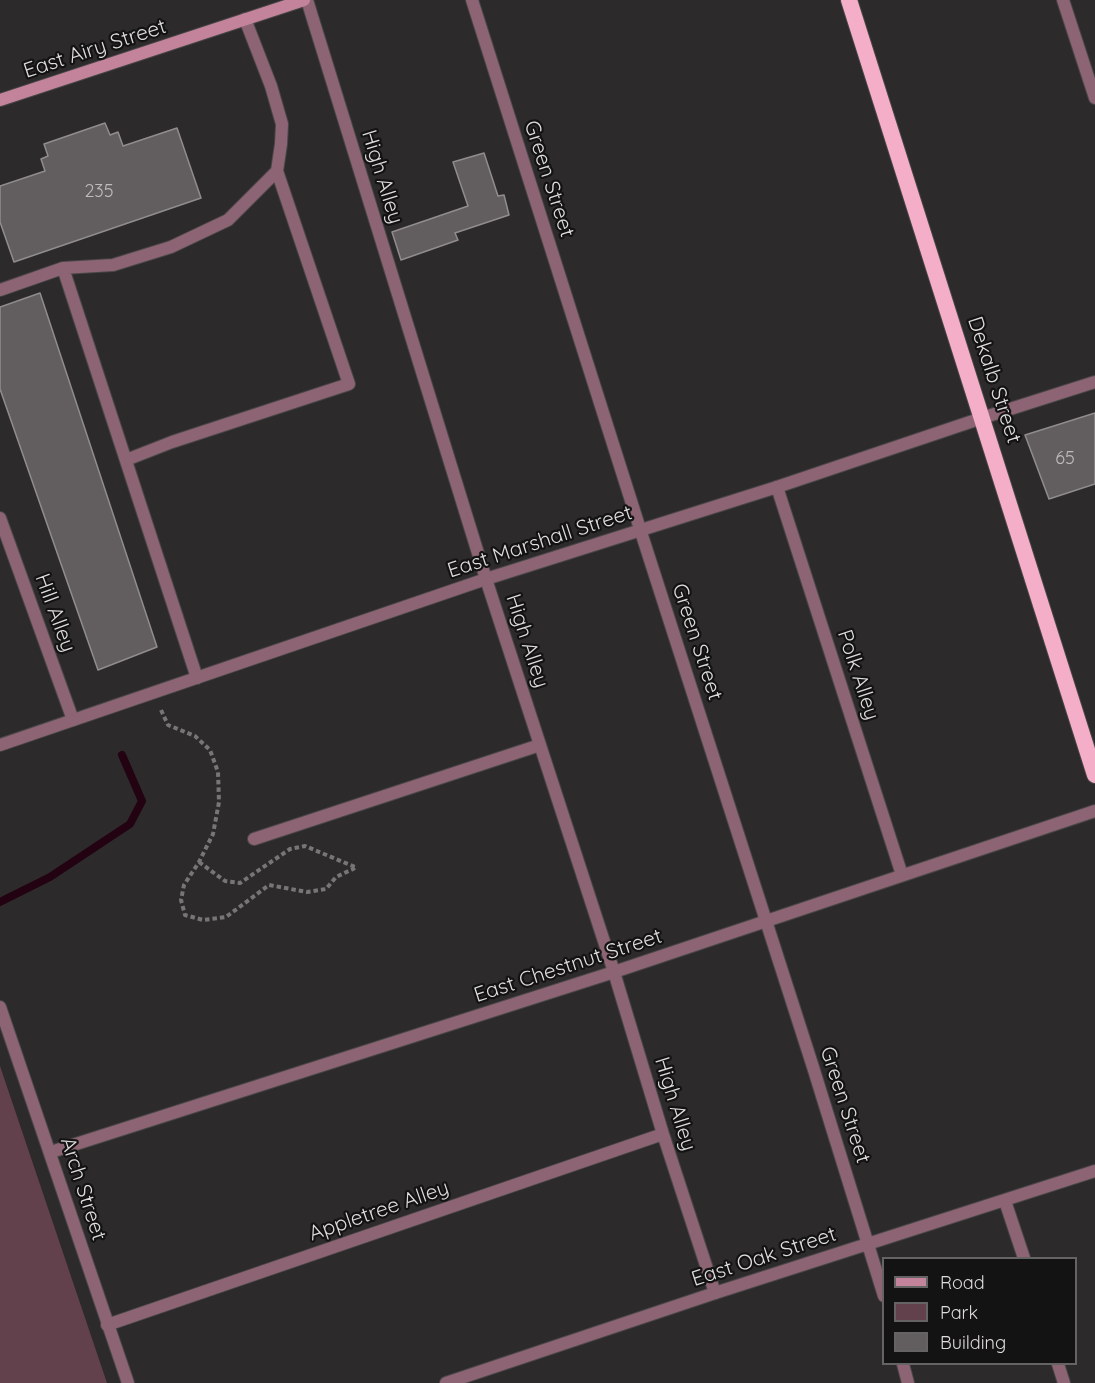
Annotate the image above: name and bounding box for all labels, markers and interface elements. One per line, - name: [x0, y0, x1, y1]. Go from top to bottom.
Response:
- street label: East Airy Street: [20, 14, 170, 84]
- street label: Green Street: [518, 117, 580, 241]
- street label: High Alley: [356, 127, 408, 227]
- house number: 235: [84, 181, 114, 203]
- street label: Dekalb Street: [962, 313, 1026, 447]
- house number: 65: [1055, 448, 1075, 470]
- street label: East Marshall Street: [444, 500, 636, 584]
- street label: Hill Alley: [29, 570, 81, 656]
- street label: Green Street: [666, 580, 728, 704]
- street label: High Alley: [500, 591, 554, 691]
- street label: Polk Alley: [832, 627, 884, 723]
- street label: East Chestnut Street: [471, 924, 665, 1008]
- street label: Green Street: [814, 1043, 876, 1167]
- street label: High Alley: [649, 1054, 701, 1154]
- street label: Arch Street: [54, 1134, 112, 1244]
- street label: Appletree Alley: [306, 1175, 452, 1247]
- street label: East Oak Street: [689, 1222, 839, 1292]
- legend: [882, 1257, 1077, 1365]
- text: Road: [940, 1271, 985, 1294]
- text: Park: [940, 1301, 978, 1324]
- text: Building: [940, 1331, 1006, 1354]

